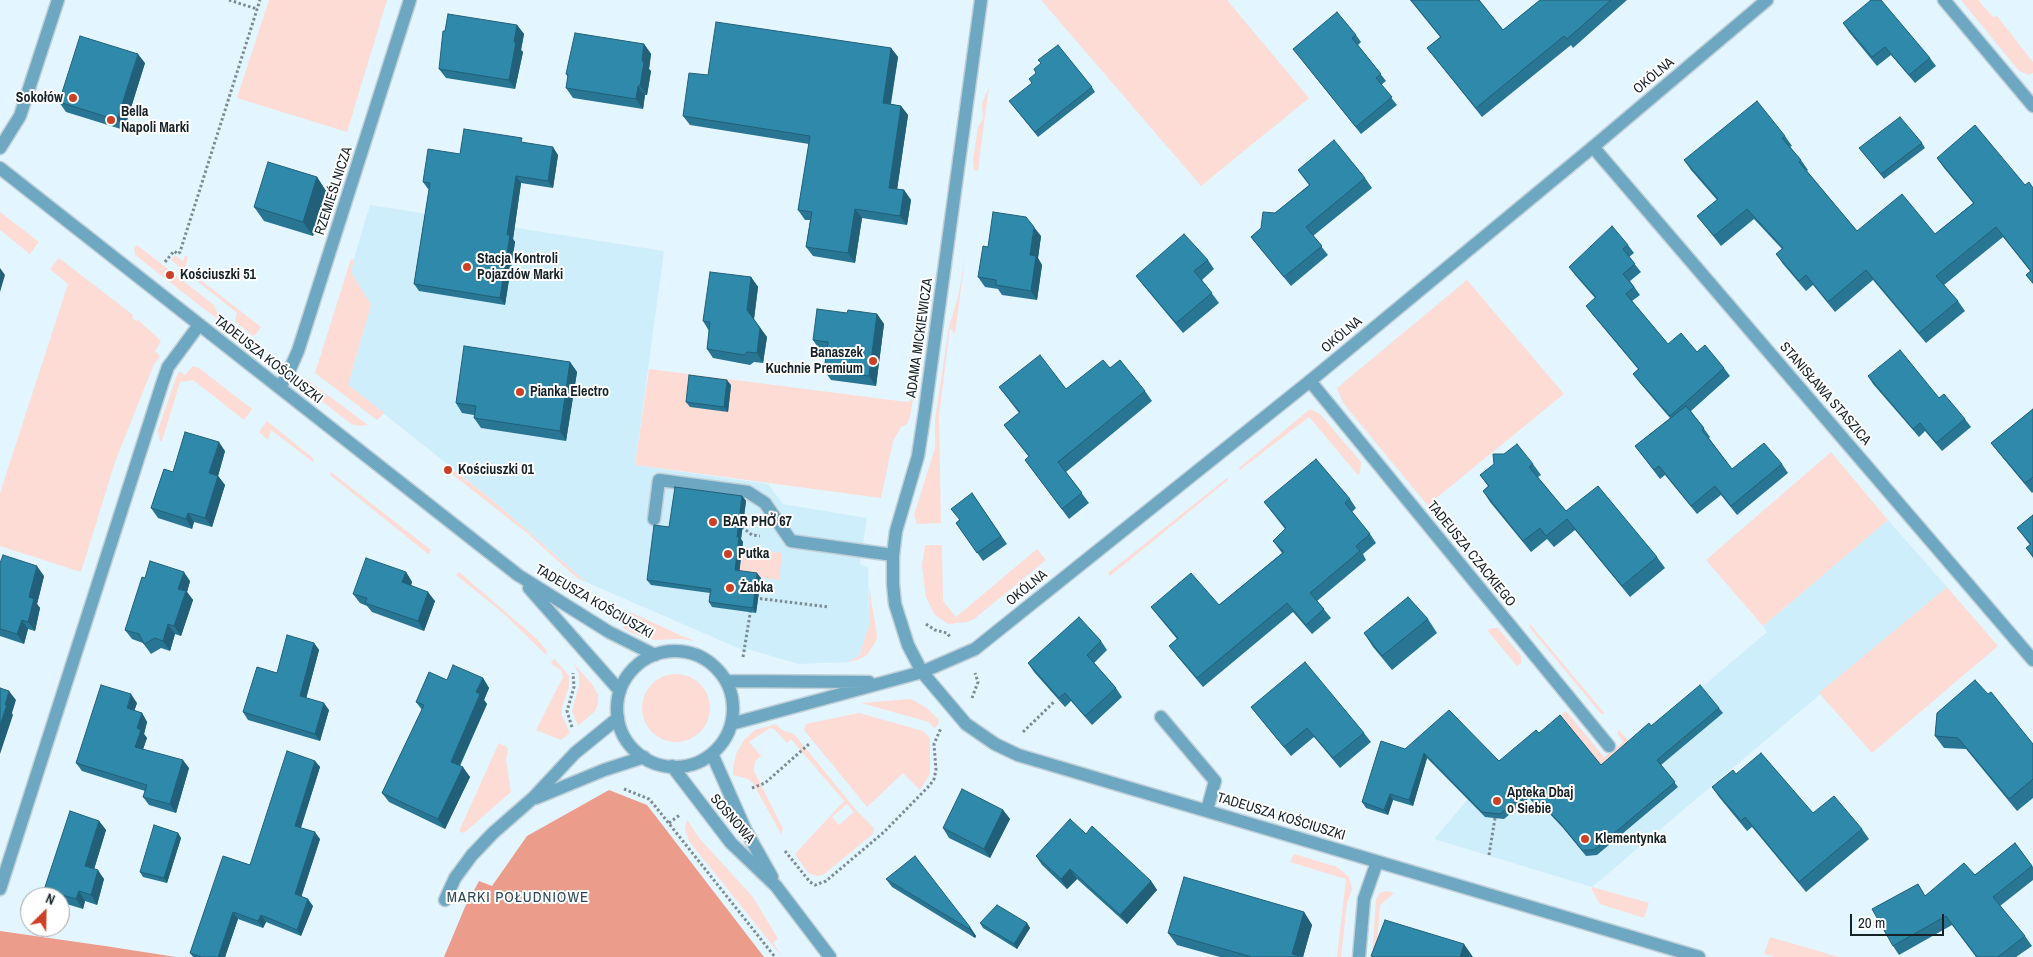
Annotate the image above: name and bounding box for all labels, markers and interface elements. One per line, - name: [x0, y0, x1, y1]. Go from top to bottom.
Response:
- street label: OKÓLNA: [1630, 54, 1678, 98]
- place label: Sokołów: [16, 90, 63, 106]
- marker: Sokołów: [67, 92, 79, 104]
- place label: Bella Napoli Marki: [121, 104, 189, 136]
- marker: Bella Napoli Marki: [105, 114, 117, 126]
- street label: RZEMIEŚLNICZA: [312, 145, 356, 237]
- place label: Stacja Kontroli Pojazdów Marki: [477, 251, 563, 284]
- marker: Stacja Kontroli Pojazdów Marki: [461, 261, 473, 273]
- place label: Kościuszki 51: [180, 267, 256, 283]
- marker: Kościuszki 51: [164, 269, 176, 281]
- street label: ADAMA MICKIEWICZA: [903, 277, 937, 399]
- street label: TADEUSZA KOŚCIUSZKI: [210, 312, 326, 408]
- street label: OKÓLNA: [1318, 313, 1366, 357]
- street label: STANISŁAWA STASZICA: [1776, 339, 1874, 449]
- place label: Banaszek Kuchnie Premium: [765, 345, 863, 378]
- marker: Banaszek Kuchnie Premium: [867, 355, 879, 367]
- place label: Pianka Electro: [530, 384, 609, 400]
- marker: Pianka Electro: [514, 386, 526, 398]
- place label: Kościuszki 01: [458, 462, 534, 478]
- marker: Kościuszki 01: [442, 464, 454, 476]
- street label: TADEUSZA CZACKIEGO: [1423, 498, 1519, 610]
- place label: BAR PHỞ 67: [723, 514, 792, 530]
- marker: BAR PHỞ 67: [707, 516, 719, 528]
- place label: Putka: [738, 546, 769, 562]
- marker: Putka: [722, 548, 734, 560]
- street label: TADEUSZA KOŚCIUSZKI: [532, 561, 656, 643]
- street label: OKÓLNA: [1003, 566, 1051, 610]
- place label: Żabka: [740, 580, 773, 596]
- marker: Żabka: [724, 582, 736, 594]
- place label: Apteka Dbaj o Siebie: [1507, 785, 1573, 818]
- street label: TADEUSZA KOŚCIUSZKI: [1215, 790, 1347, 844]
- street label: SOSNOWA: [706, 791, 758, 847]
- marker: Apteka Dbaj o Siebie: [1491, 795, 1503, 807]
- place label: Klementynka: [1595, 831, 1666, 847]
- marker: Klementynka: [1579, 833, 1591, 845]
- north arrow: [20, 887, 70, 937]
- text: N: [43, 889, 58, 909]
- district label: MARKI POŁUDNIOWE: [445, 889, 591, 907]
- scale bar: [1853, 904, 1947, 936]
- text: 20 m: [1858, 912, 1885, 933]

